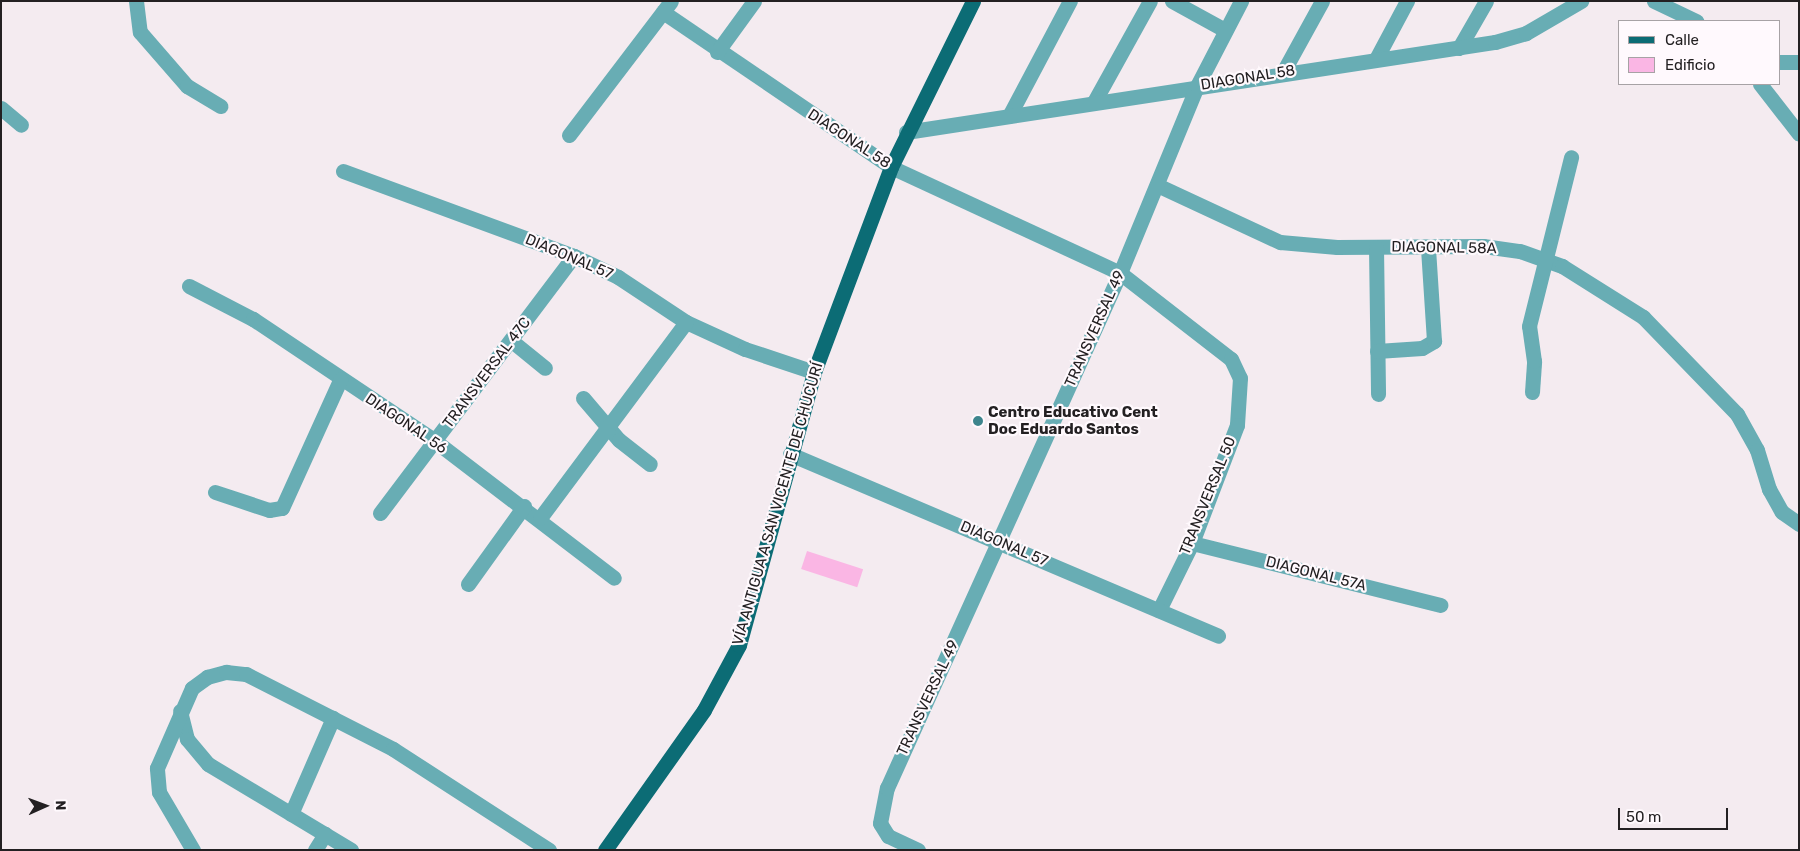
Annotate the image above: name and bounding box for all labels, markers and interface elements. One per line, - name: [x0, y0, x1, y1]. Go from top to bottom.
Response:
- legend: [1618, 20, 1780, 85]
- text: Calle: [1665, 31, 1699, 49]
- text: Edificio: [1665, 56, 1715, 74]
- street label: DIAGONAL 58: [1199, 62, 1297, 94]
- street label: DIAGONAL 58: [804, 105, 894, 173]
- street label: DIAGONAL 57: [522, 230, 616, 284]
- street label: DIAGONAL 58A: [1391, 238, 1497, 258]
- street label: TRANSVERSAL 49: [1061, 268, 1129, 390]
- street label: TRANSVERSAL 47C: [439, 314, 535, 432]
- street label: VÍA ANTIGUA A SAN VICENTE DE CHUCURÍ: [729, 359, 827, 649]
- street label: DIAGONAL 56: [362, 390, 450, 458]
- place label: Centro Educativo Cent Doc Eduardo Santos: [988, 403, 1158, 438]
- marker: Centro Educativo Cent Doc Eduardo Santos: [972, 415, 984, 427]
- street label: TRANSVERSAL 50: [1176, 434, 1240, 558]
- street label: DIAGONAL 57: [957, 517, 1051, 571]
- street label: DIAGONAL 57A: [1264, 553, 1368, 595]
- street label: TRANSVERSAL 49: [893, 637, 963, 759]
- north arrow: [20, 781, 70, 831]
- scale bar: [1620, 798, 1730, 830]
- text: N: [52, 800, 69, 811]
- text: 50 m: [1626, 808, 1661, 826]

